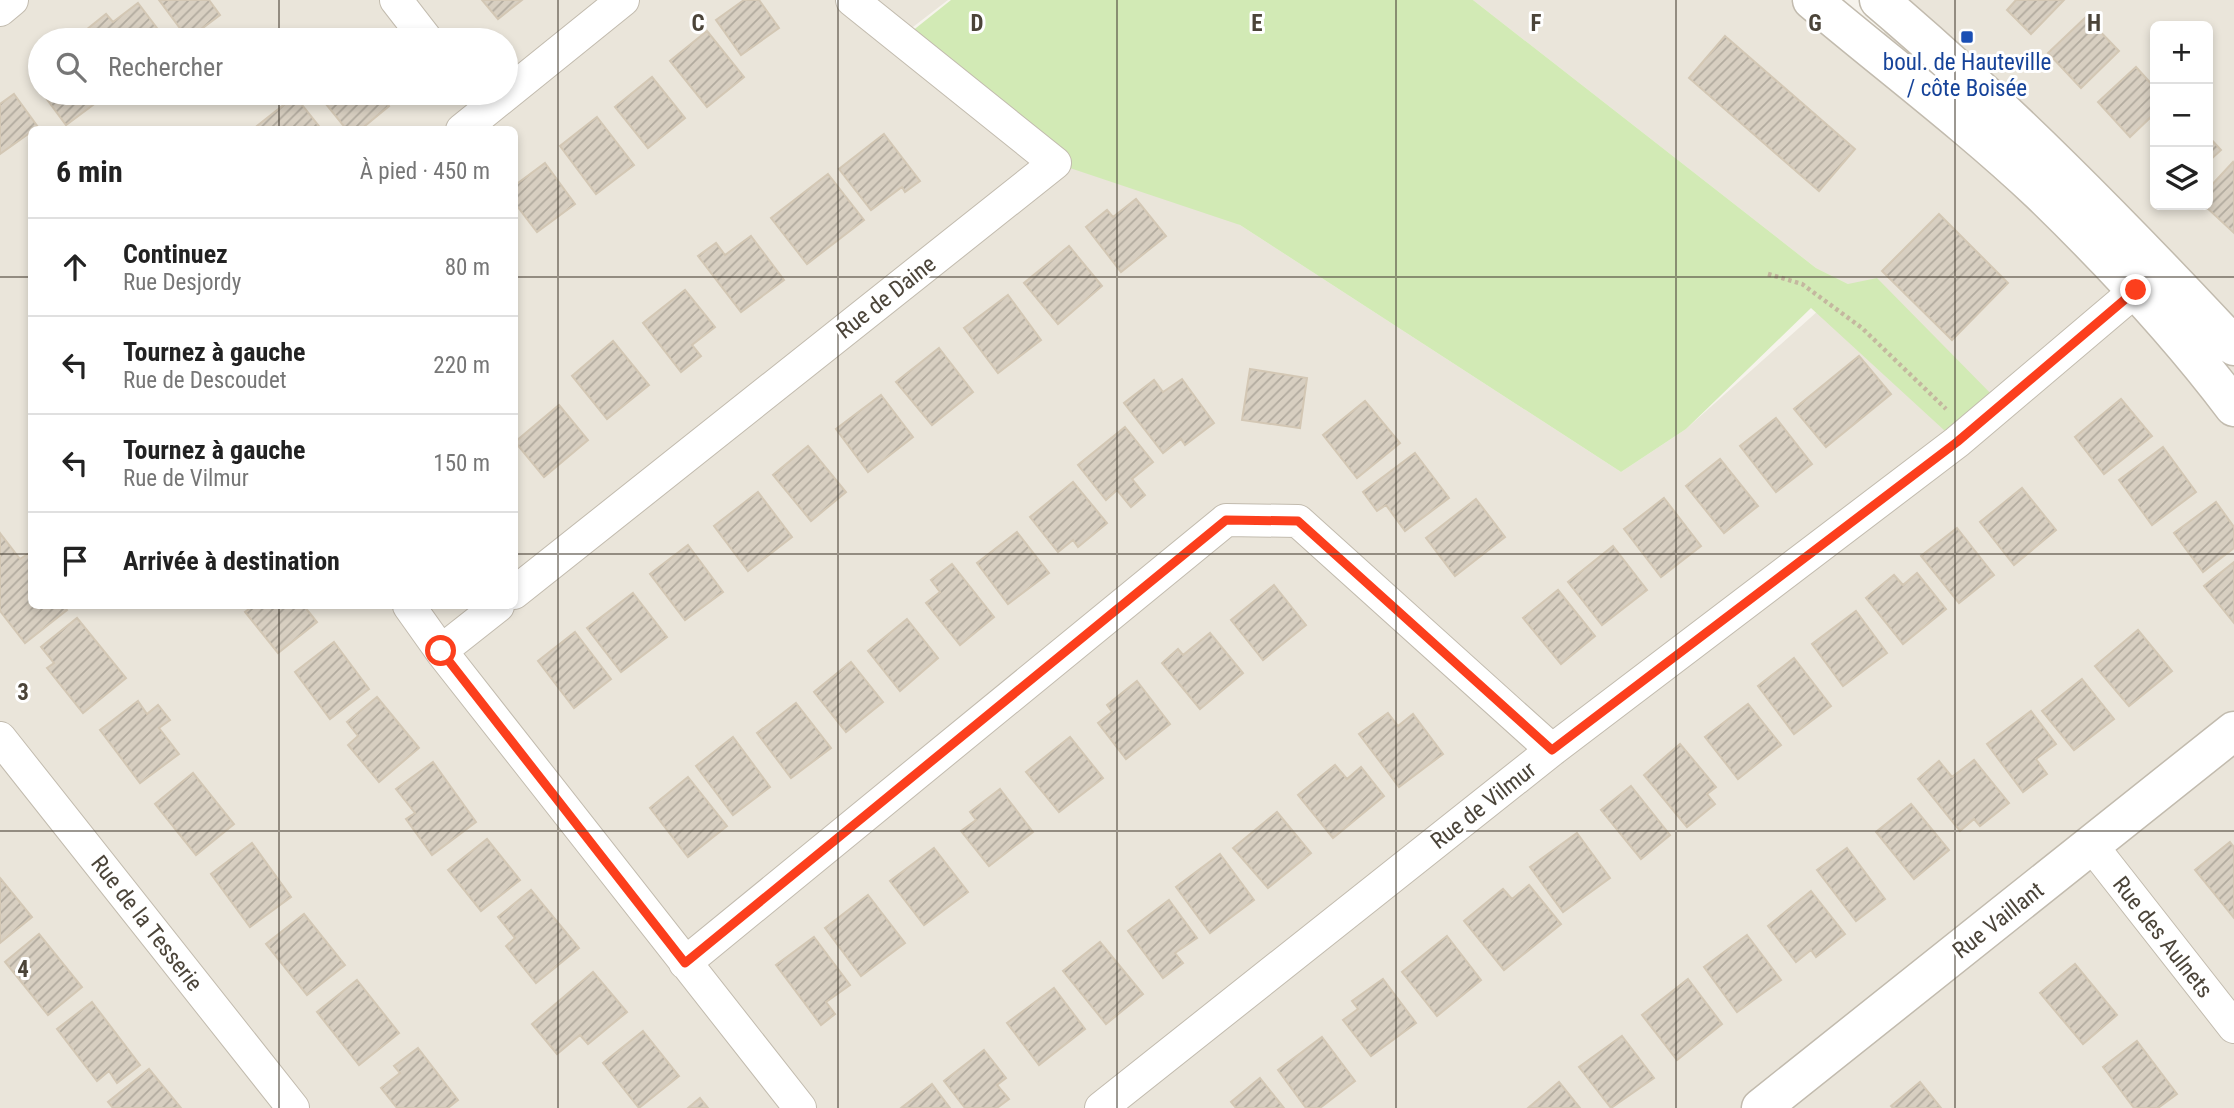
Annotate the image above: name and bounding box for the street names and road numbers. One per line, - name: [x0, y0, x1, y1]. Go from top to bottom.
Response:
- street label: Rue de Daine: [831, 250, 941, 344]
- street label: Rue de Vilmur: [1425, 756, 1541, 855]
- street label: Rue de la Tesserie: [85, 850, 208, 996]
- street label: Rue des Aulnets: [2107, 871, 2218, 1003]
- street label: Rue Vaillant: [1948, 877, 2049, 964]

